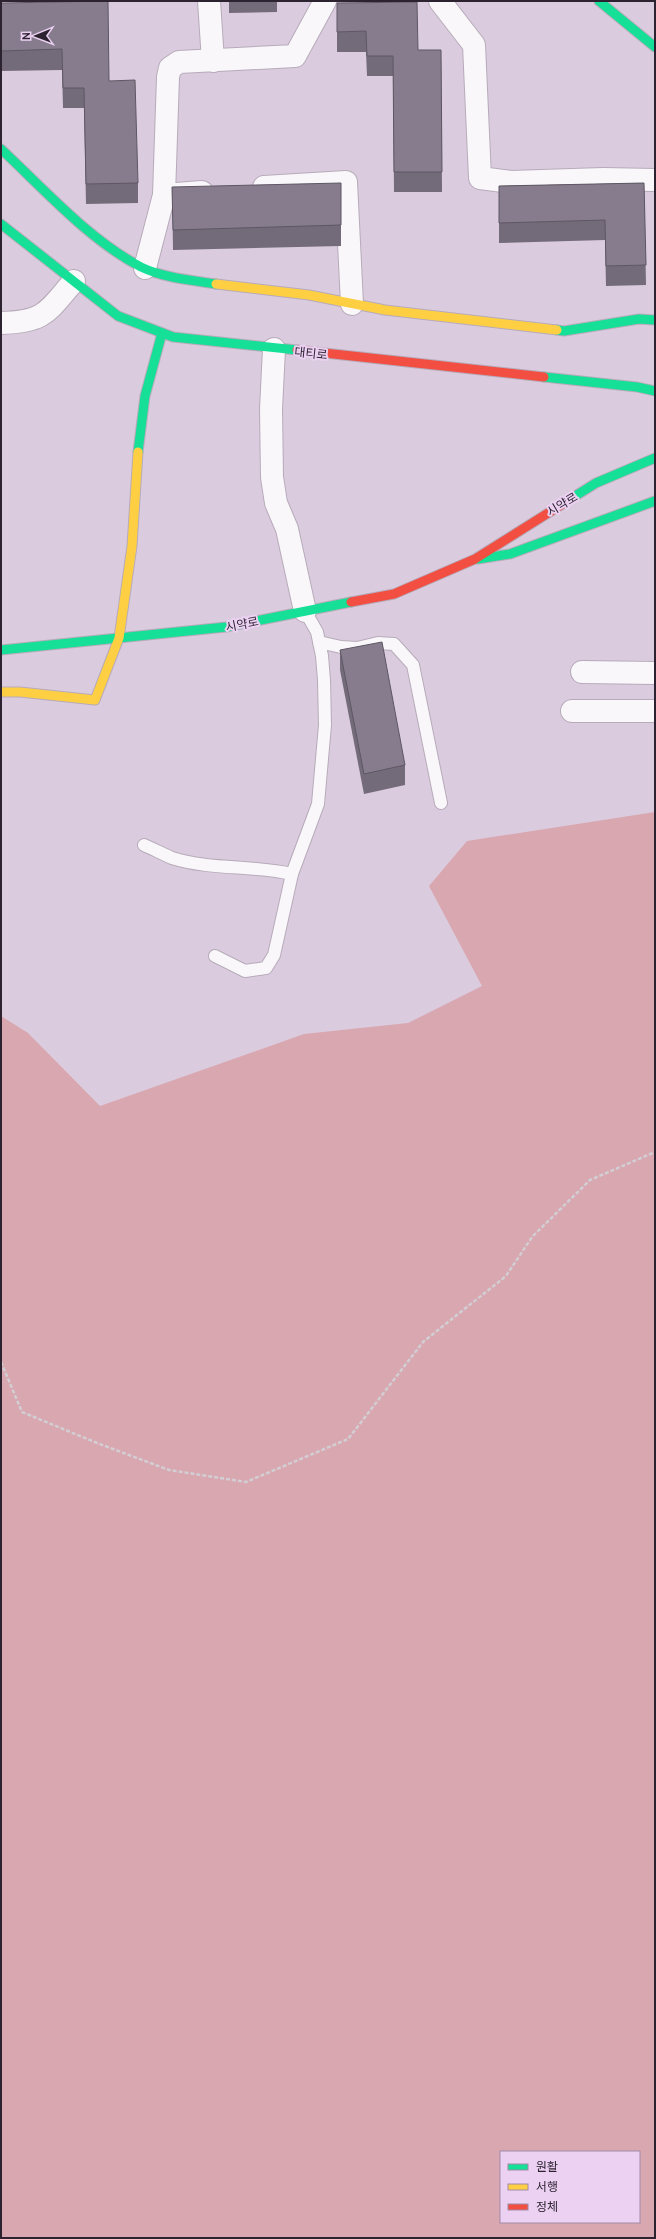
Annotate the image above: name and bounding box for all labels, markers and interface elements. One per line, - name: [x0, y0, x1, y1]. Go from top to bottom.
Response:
- north arrow: [16, 16, 56, 56]
- text: N: [19, 32, 33, 40]
- street label: 대티로: [294, 344, 328, 362]
- street label: 시약로: [544, 489, 580, 519]
- street label: 시약로: [224, 613, 260, 635]
- legend: [500, 2151, 640, 2223]
- text: 원활: [536, 2159, 558, 2174]
- text: 서행: [536, 2179, 558, 2194]
- text: 정체: [536, 2199, 558, 2214]

